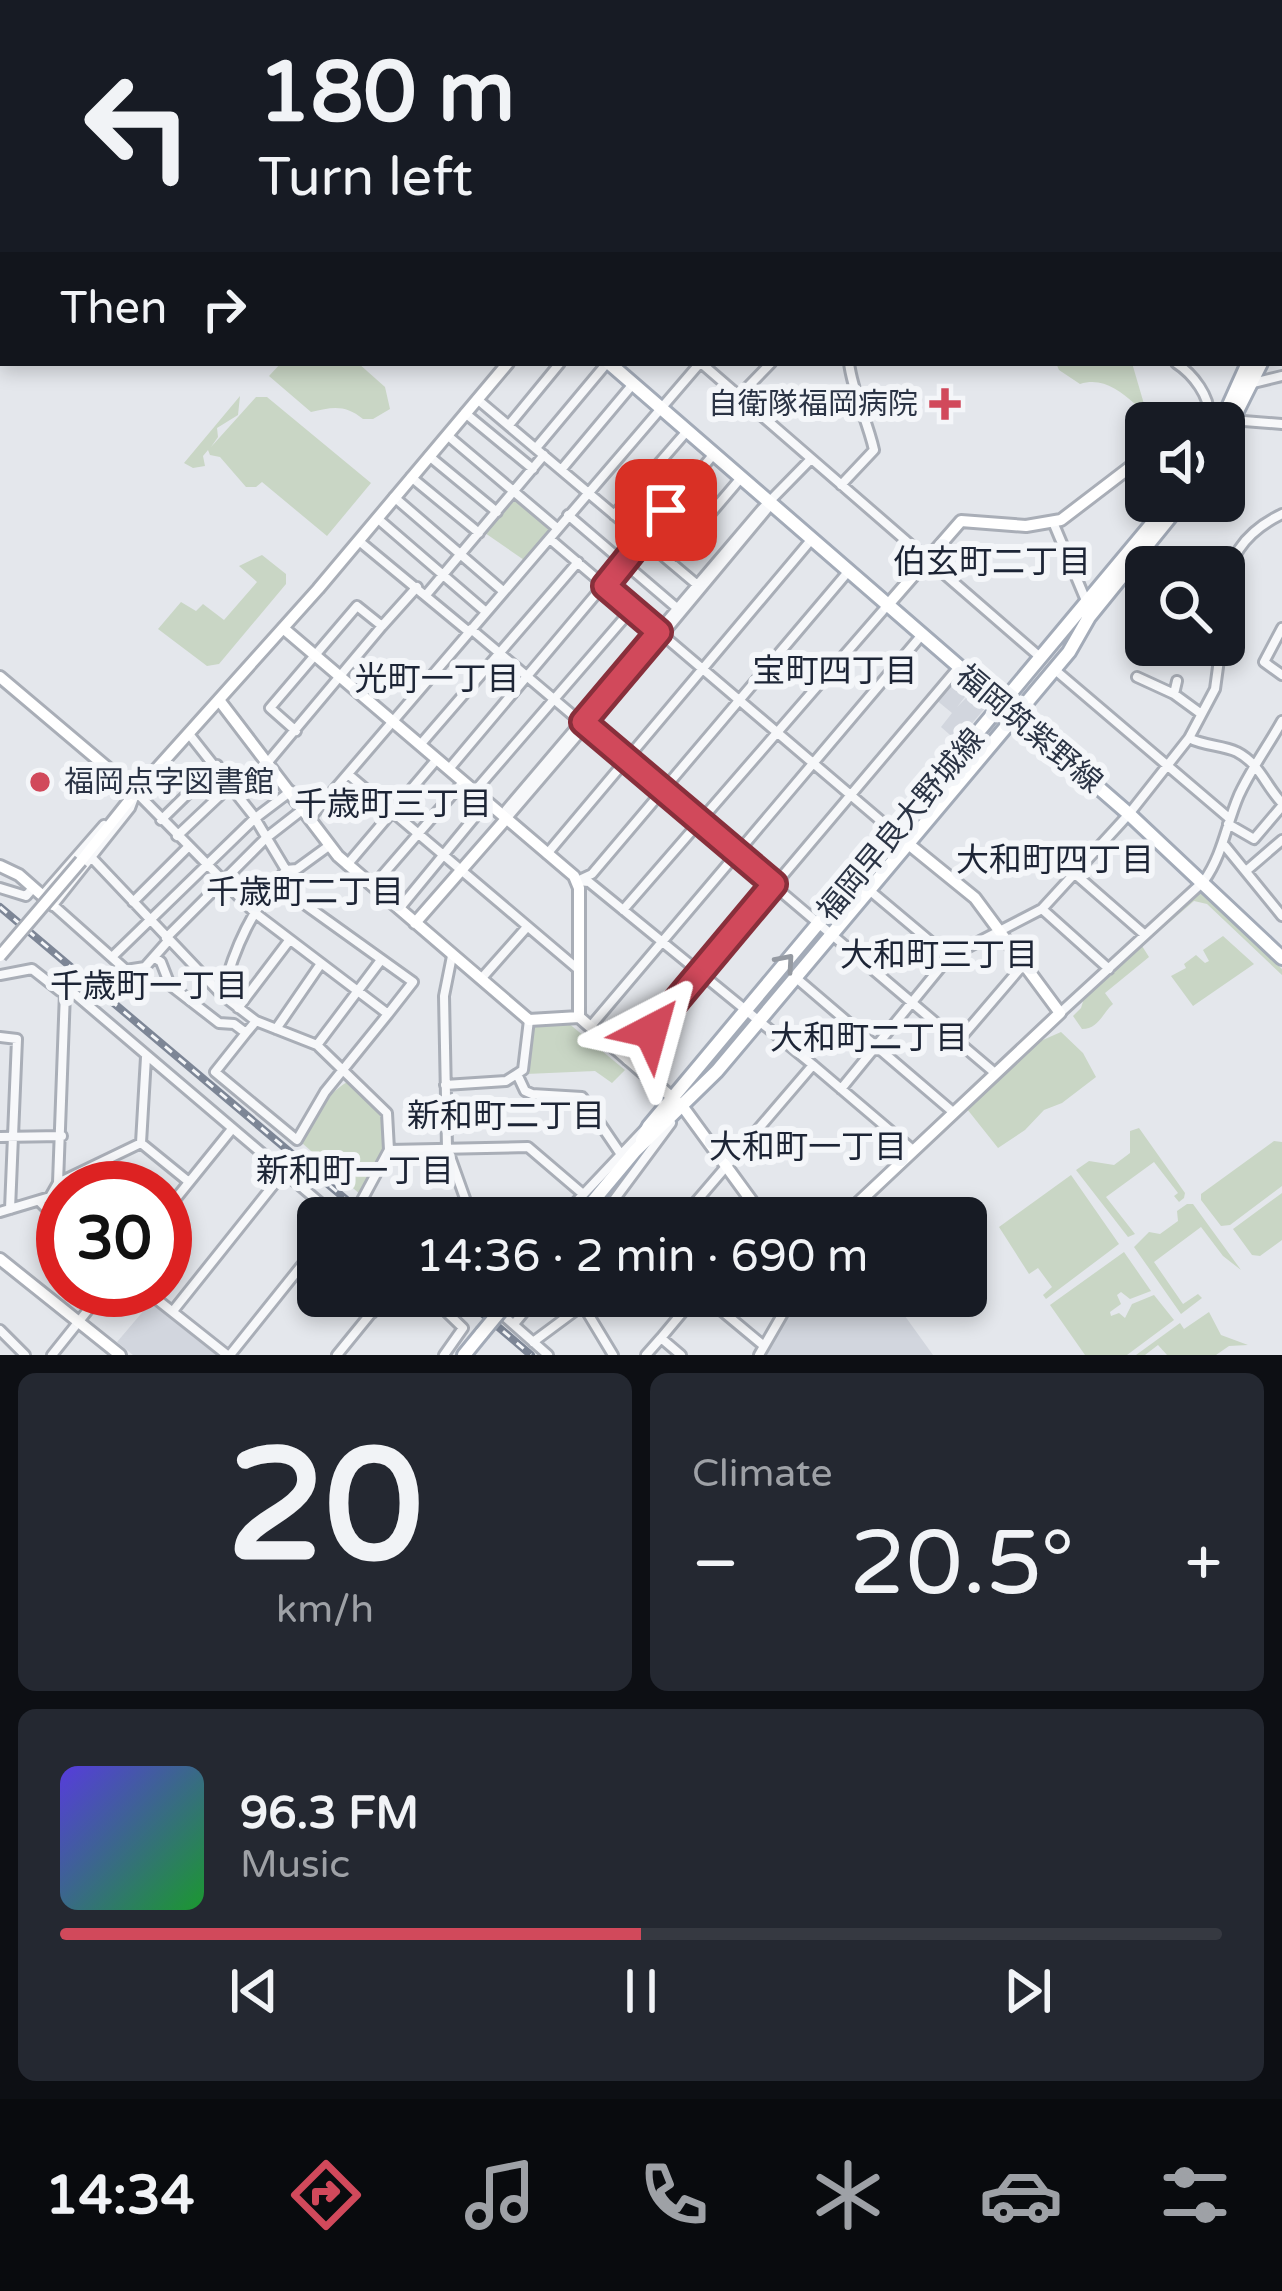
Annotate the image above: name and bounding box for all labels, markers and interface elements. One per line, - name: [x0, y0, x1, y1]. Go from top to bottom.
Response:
- text: 180 m: [258, 43, 515, 144]
- icon: left: [60, 48, 216, 204]
- text: Turn left: [258, 145, 473, 210]
- icon: right: [191, 276, 257, 342]
- text: Then: [60, 282, 167, 336]
- place label: 自衛隊福岡病院: [708, 386, 918, 423]
- marker: 自衛隊福岡病院: [929, 388, 961, 420]
- map controls: [1125, 402, 1245, 666]
- button: sound: [1125, 402, 1245, 522]
- pin: [615, 459, 717, 561]
- icon: arrive: [633, 477, 699, 543]
- district label: 伯玄町二丁目: [893, 543, 1091, 582]
- button: search: [1125, 546, 1245, 666]
- district label: 宝町四丁目: [753, 652, 918, 691]
- street label: 福岡筑紫野線: [948, 657, 1110, 801]
- district label: 光町一丁目: [355, 660, 520, 699]
- street label: 福岡早良大野城線: [810, 721, 992, 929]
- place label: 福岡点字図書館: [64, 764, 274, 801]
- marker: 福岡点字図書館: [27, 769, 53, 795]
- district label: 千歳町三丁目: [294, 785, 492, 824]
- district label: 大和町四丁目: [956, 841, 1154, 880]
- district label: 千歳町二丁目: [206, 873, 404, 912]
- district label: 大和町三丁目: [840, 936, 1038, 975]
- one-way arrow: [771, 954, 793, 976]
- district label: 千歳町一丁目: [50, 967, 248, 1006]
- position arrow: [588, 968, 714, 1094]
- district label: 大和町二丁目: [770, 1019, 968, 1058]
- district label: 新和町二丁目: [407, 1097, 605, 1136]
- district label: 大和町一丁目: [709, 1128, 907, 1167]
- district label: 新和町一丁目: [256, 1152, 454, 1191]
- speed limit sign: 30: [36, 1161, 192, 1317]
- text: 14:36 · 2 min · 690 m: [416, 1230, 868, 1284]
- text: 20: [227, 1414, 423, 1602]
- text: Climate: [692, 1450, 832, 1497]
- text: 20.5°: [849, 1510, 1075, 1619]
- text: −: [692, 1524, 739, 1604]
- text: +: [1185, 1524, 1222, 1604]
- text: km/h: [276, 1586, 374, 1633]
- text: 96.3 FM: [240, 1787, 419, 1841]
- text: Music: [240, 1841, 350, 1888]
- icon: previous: [221, 1958, 287, 2024]
- icon: pause: [608, 1958, 674, 2024]
- icon: next: [995, 1958, 1061, 2024]
- icon: directions: [284, 2153, 368, 2237]
- icon: music: [458, 2153, 542, 2237]
- icon: phone: [632, 2153, 716, 2237]
- icon: climate: [806, 2153, 890, 2237]
- icon: car: [979, 2153, 1063, 2237]
- icon: filters: [1153, 2153, 1237, 2237]
- text: 14:34: [45, 2163, 195, 2228]

